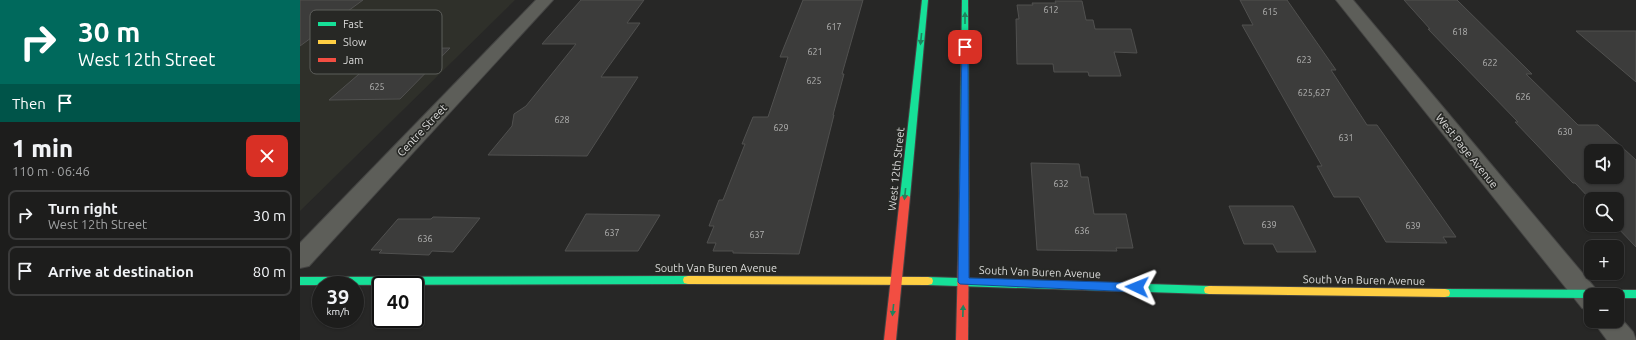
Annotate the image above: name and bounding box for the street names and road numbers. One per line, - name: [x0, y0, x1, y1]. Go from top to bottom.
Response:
- street label: Centre Street: [395, 101, 450, 159]
- street label: West Page Avenue: [1433, 112, 1501, 190]
- street label: West 12th Street: [886, 126, 906, 211]
- street label: South Van Buren Avenue: [655, 262, 777, 274]
- street label: South Van Buren Avenue: [979, 264, 1101, 280]
- street label: South Van Buren Avenue: [1303, 273, 1425, 287]

